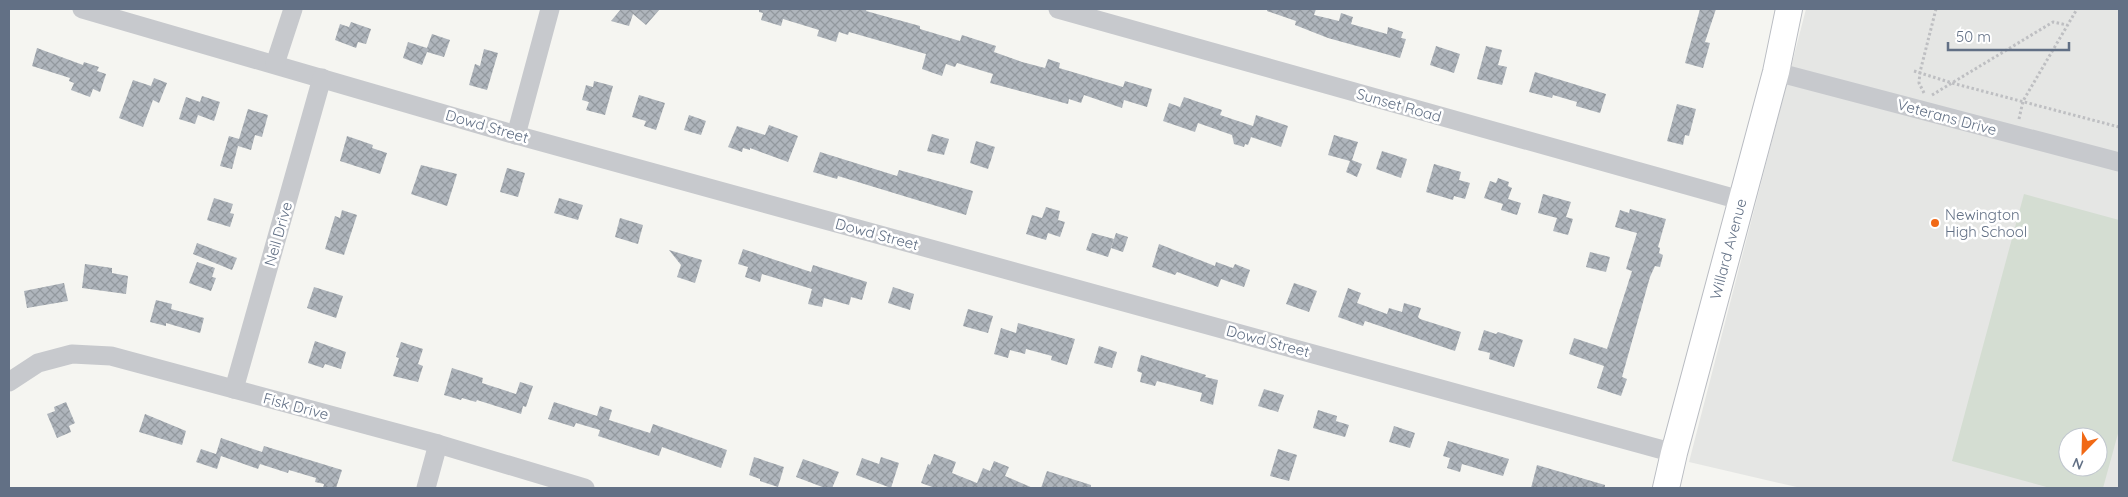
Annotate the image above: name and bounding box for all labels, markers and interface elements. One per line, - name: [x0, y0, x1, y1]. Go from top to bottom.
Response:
- scale bar: [1948, 20, 2069, 52]
- text: 50 m: [1956, 27, 1991, 46]
- street label: Sunset Road: [1354, 84, 1444, 126]
- street label: Veterans Drive: [1895, 95, 1999, 139]
- street label: Dowd Street: [443, 105, 531, 147]
- street label: Willard Avenue: [1705, 196, 1751, 302]
- street label: Neil Drive: [260, 200, 296, 268]
- place label: Newington High School: [1945, 205, 2027, 241]
- street label: Dowd Street: [833, 214, 921, 254]
- marker: Newington High School: [1929, 217, 1941, 229]
- street label: Dowd Street: [1224, 321, 1312, 361]
- street label: Fisk Drive: [261, 388, 331, 424]
- north arrow: [2058, 427, 2108, 477]
- text: N: [2070, 454, 2086, 474]

